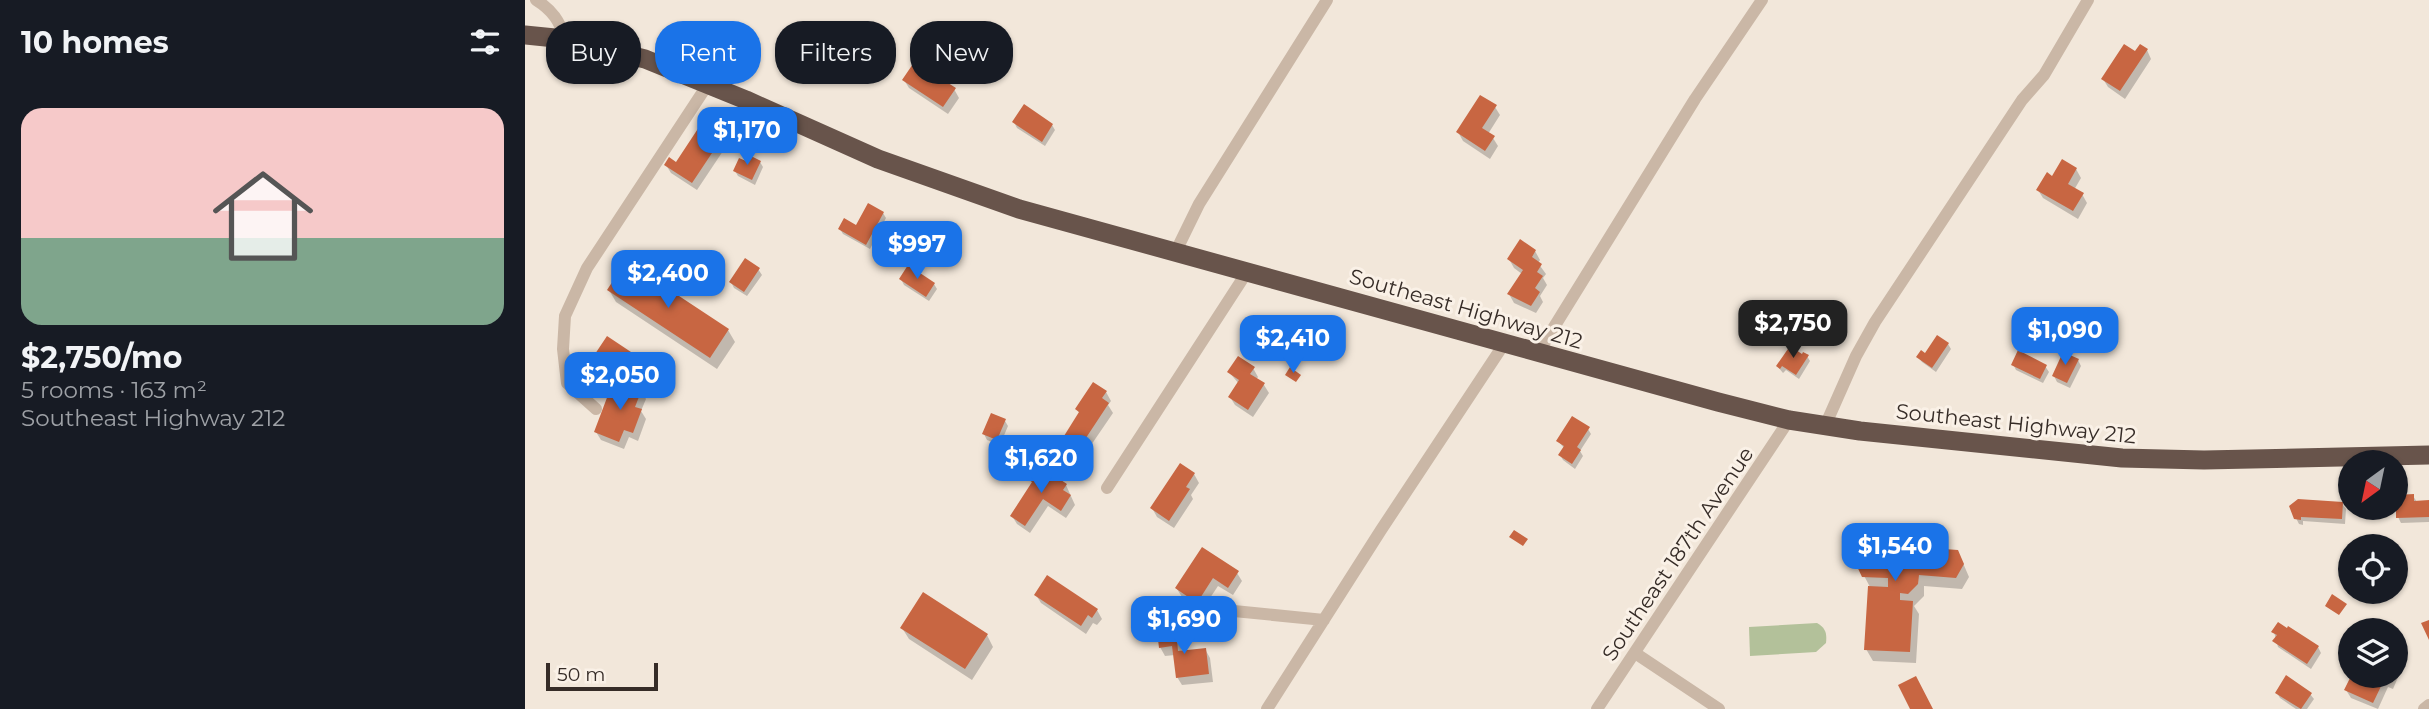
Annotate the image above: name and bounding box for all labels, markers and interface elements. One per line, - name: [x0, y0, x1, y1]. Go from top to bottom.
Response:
- chip: Buy: [546, 21, 641, 84]
- chip: Rent: [655, 21, 761, 84]
- chip: Filters: [775, 21, 896, 84]
- chip: New: [910, 21, 1013, 84]
- icon: filters: [466, 23, 504, 61]
- text: 10 homes: [21, 24, 169, 61]
- pin: $1,170: [690, 108, 804, 167]
- text: $1,170: [713, 116, 781, 144]
- icon: home: [200, 153, 326, 279]
- pin: $997: [876, 222, 958, 281]
- text: $997: [888, 230, 946, 258]
- pin: $2,400: [611, 250, 725, 310]
- text: $2,400: [627, 259, 709, 287]
- street label: Southeast Highway 212: [1347, 263, 1586, 354]
- pin: $2,750: [1736, 300, 1850, 360]
- pin: $1,090: [2008, 308, 2122, 367]
- text: $2,750: [1754, 309, 1832, 337]
- pin: $2,410: [1236, 316, 1350, 375]
- text: $1,090: [2027, 316, 2103, 344]
- text: $2,410: [1256, 324, 1330, 352]
- text: $2,750/mo: [21, 339, 182, 376]
- pin: $2,050: [563, 352, 677, 412]
- text: $2,050: [580, 361, 660, 389]
- text: 5 rooms · 163 m²: [21, 376, 207, 404]
- street label: Southeast Highway 212: [1895, 398, 2137, 449]
- text: Southeast Highway 212: [21, 404, 285, 432]
- pin: $1,620: [984, 435, 1098, 495]
- street label: Southeast 187th Avenue: [1597, 442, 1759, 665]
- text: $1,620: [1004, 444, 1078, 472]
- north arrow: [2338, 450, 2408, 520]
- map controls: [2338, 450, 2408, 688]
- pin: $1,540: [1838, 524, 1952, 583]
- text: $1,540: [1858, 532, 1932, 560]
- button: locate: [2338, 534, 2408, 604]
- pin: $1,690: [1127, 596, 1241, 656]
- text: $1,690: [1147, 605, 1221, 633]
- button: layers: [2338, 618, 2408, 688]
- scale bar: [546, 660, 658, 692]
- text: 50 m: [557, 663, 605, 686]

